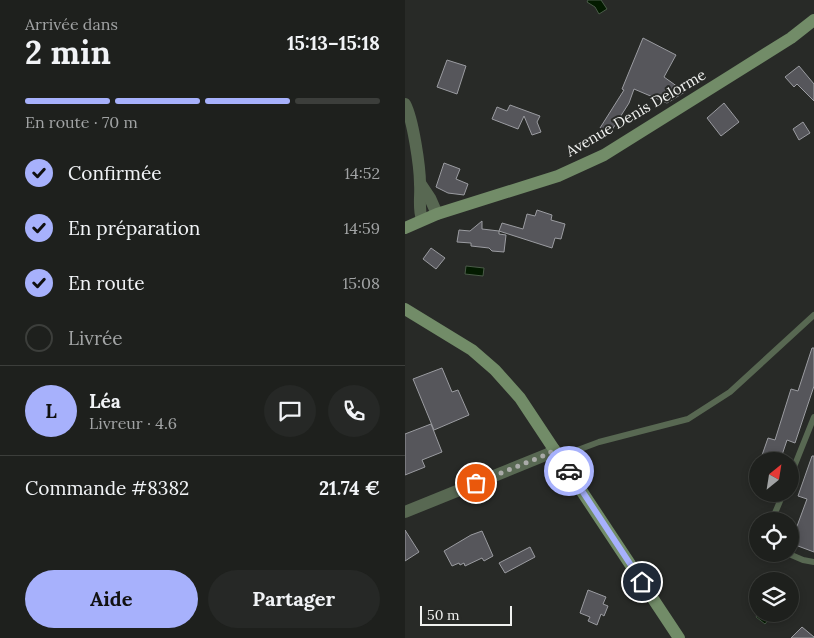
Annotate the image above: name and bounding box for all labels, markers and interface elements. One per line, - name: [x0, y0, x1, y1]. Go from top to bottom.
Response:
- text: Arrivée dans: [25, 14, 118, 34]
- text: 15:13–15:18: [287, 31, 380, 55]
- text: 2 min: [25, 32, 111, 73]
- street label: Avenue Denis Delorme: [561, 65, 709, 161]
- text: En route · 70 m: [25, 112, 138, 132]
- icon: check: [25, 159, 53, 187]
- text: Confirmée: [68, 161, 161, 185]
- text: 14:52: [344, 163, 380, 183]
- icon: check: [25, 214, 53, 242]
- text: En préparation: [68, 216, 200, 240]
- text: 14:59: [344, 218, 380, 238]
- icon: check: [25, 269, 53, 297]
- text: En route: [68, 271, 145, 295]
- text: 15:08: [343, 273, 380, 293]
- text: Livrée: [68, 326, 123, 350]
- button: chat: [264, 385, 316, 437]
- button: phone: [328, 385, 380, 437]
- text: Léa: [89, 389, 121, 413]
- text: L: [45, 399, 57, 423]
- text: Livreur · 4.6: [89, 413, 177, 433]
- courier: [544, 446, 594, 496]
- north arrow: [749, 452, 799, 502]
- map controls: [749, 452, 799, 622]
- icon: car: [555, 457, 583, 485]
- pin: [455, 462, 497, 504]
- icon: bag: [462, 469, 490, 497]
- text: Commande #8382: [25, 476, 189, 500]
- text: 21.74 €: [319, 476, 380, 500]
- button: locate: [749, 512, 799, 562]
- pin: [621, 561, 663, 603]
- icon: home: [628, 568, 656, 596]
- button: Aide: [25, 570, 198, 628]
- button: Partager: [208, 570, 380, 628]
- button: layers: [749, 572, 799, 622]
- scale bar: [420, 603, 513, 626]
- text: 50 m: [427, 606, 460, 624]

